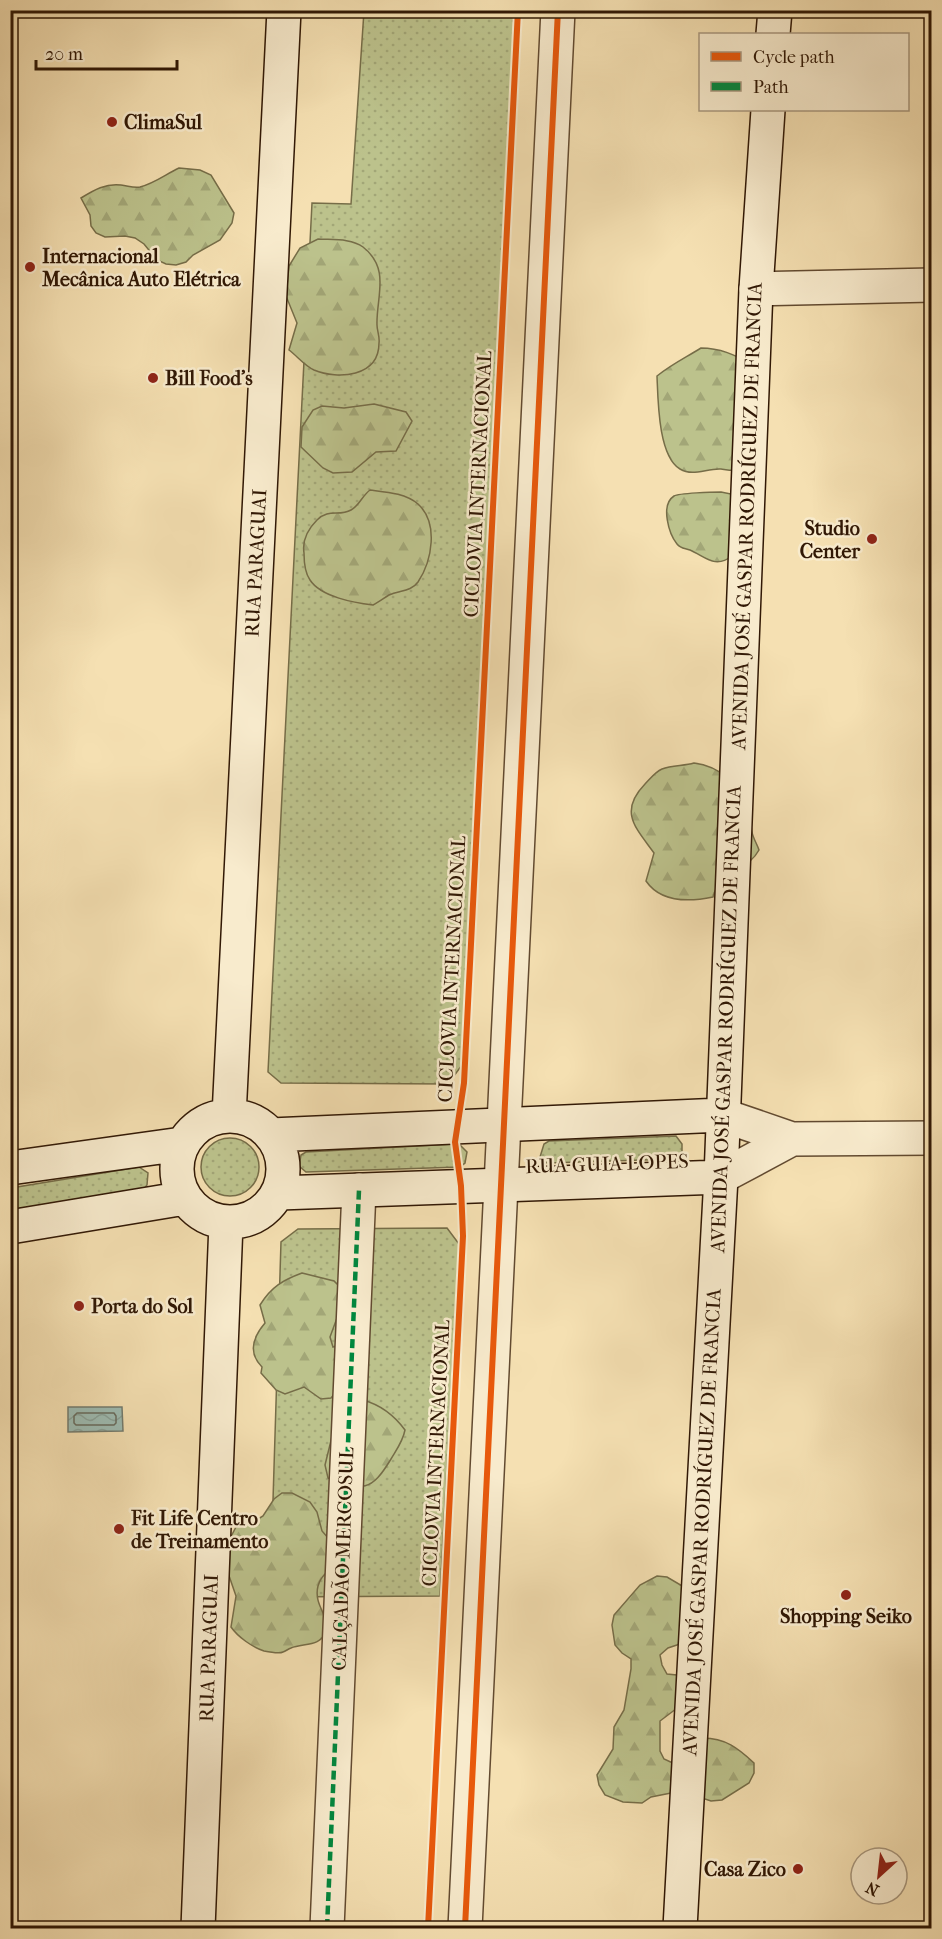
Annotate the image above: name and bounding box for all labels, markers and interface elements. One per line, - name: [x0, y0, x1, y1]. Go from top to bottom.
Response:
- scale bar: [36, 33, 177, 71]
- legend: [699, 33, 909, 111]
- text: 20 m: [45, 44, 83, 65]
- text: Cycle path: [753, 47, 834, 68]
- text: Path: [753, 77, 789, 98]
- place label: ClimaSul: [124, 111, 203, 134]
- marker: ClimaSul: [105, 115, 119, 129]
- place label: Internacional Mecânica Auto Elétrica: [41, 245, 241, 291]
- marker: Internacional Mecânica Auto Elétrica: [23, 260, 37, 274]
- street label: AVENIDA JOSÉ GASPAR RODRÍGUEZ DE FRANCIA: [726, 281, 767, 751]
- street label: CICLOVIA INTERNACIONAL: [460, 350, 496, 618]
- place label: Bill Food's: [165, 367, 253, 390]
- marker: Bill Food's: [146, 371, 160, 385]
- street label: RUA PARAGUAI: [241, 488, 271, 638]
- place label: Studio Center: [800, 517, 860, 563]
- marker: Studio Center: [865, 532, 879, 546]
- street label: AVENIDA JOSÉ GASPAR RODRÍGUEZ DE FRANCIA: [705, 784, 746, 1254]
- street label: CICLOVIA INTERNACIONAL: [434, 835, 470, 1103]
- street label: RUA GUIA LOPES: [525, 1150, 689, 1178]
- street label: AVENIDA JOSÉ GASPAR RODRÍGUEZ DE FRANCIA: [677, 1287, 726, 1757]
- place label: Porta do Sol: [91, 1295, 194, 1318]
- marker: Porta do Sol: [72, 1299, 86, 1313]
- street label: CICLOVIA INTERNACIONAL: [418, 1319, 454, 1587]
- street label: CALÇADÃO MERCOSUL: [327, 1447, 359, 1671]
- place label: Fit Life Centro de Treinamento: [130, 1507, 268, 1553]
- marker: Fit Life Centro de Treinamento: [112, 1522, 126, 1536]
- street label: RUA PARAGUAI: [195, 1573, 223, 1723]
- marker: Shopping Seiko: [839, 1588, 853, 1602]
- place label: Shopping Seiko: [780, 1605, 912, 1628]
- north arrow: [849, 1846, 909, 1906]
- place label: Casa Zico: [704, 1858, 786, 1881]
- marker: Casa Zico: [791, 1862, 805, 1876]
- text: N: [862, 1877, 882, 1900]

